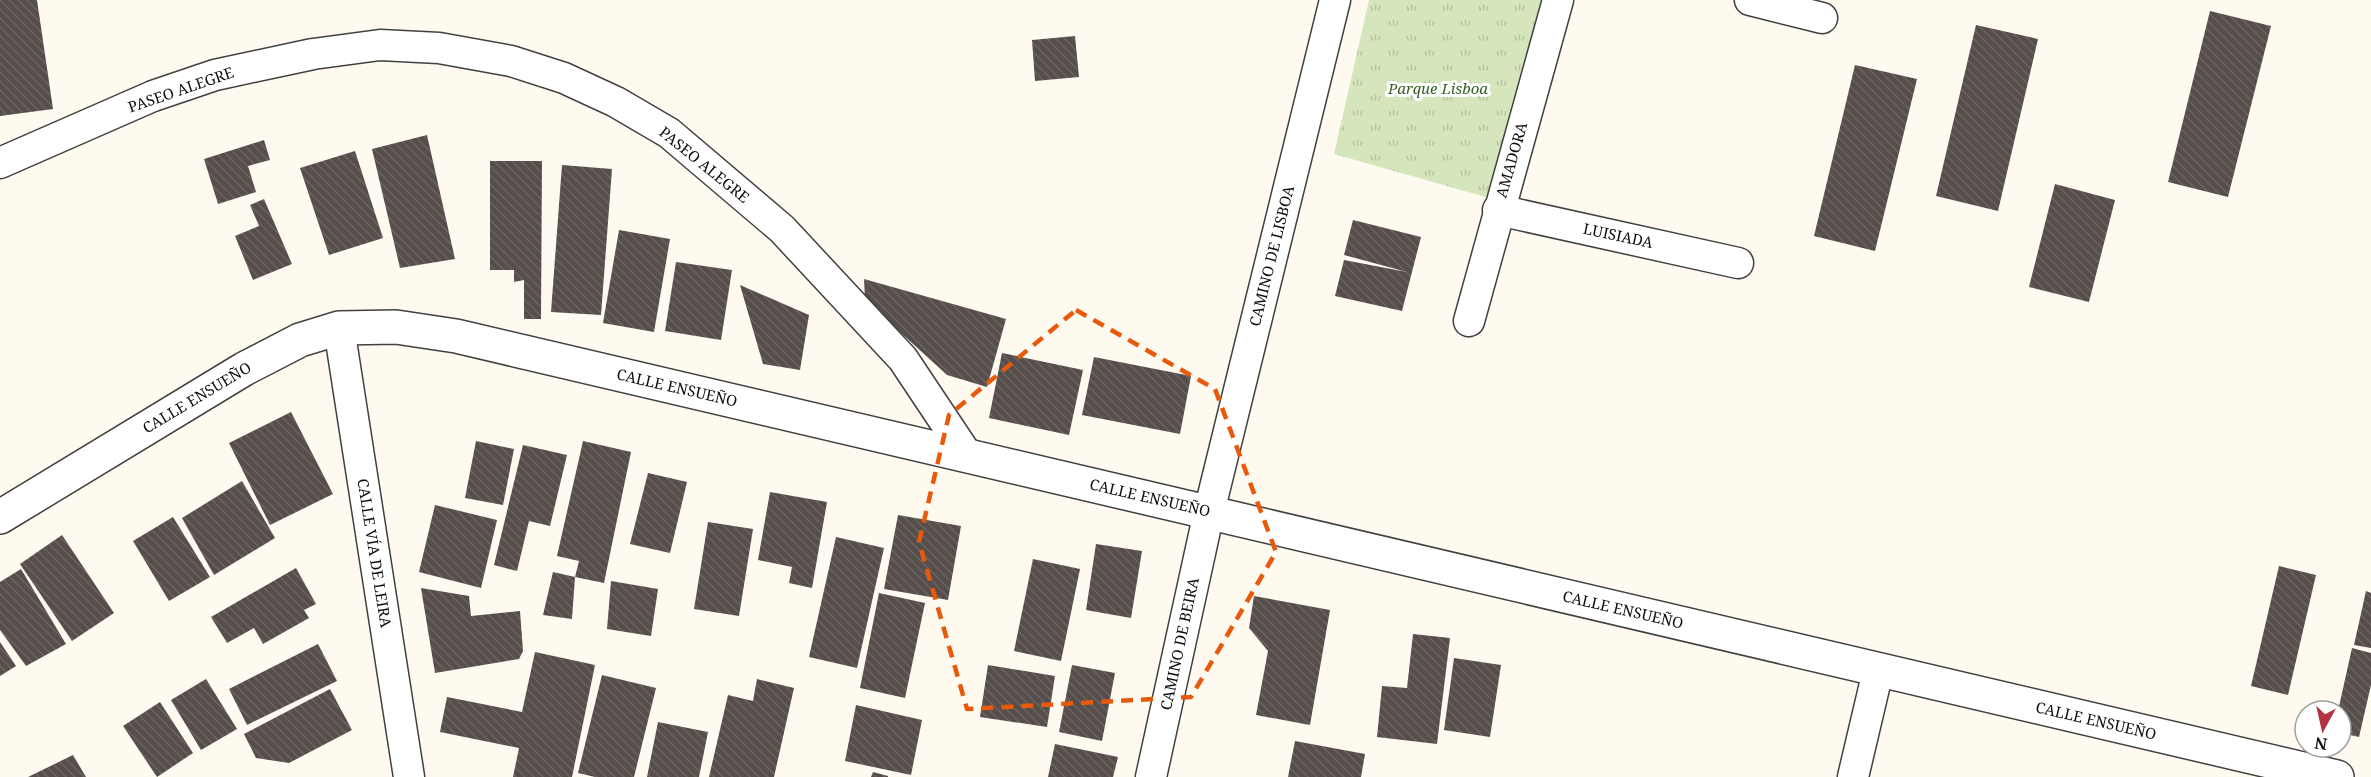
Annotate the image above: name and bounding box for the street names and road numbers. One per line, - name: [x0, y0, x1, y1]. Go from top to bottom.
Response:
- street label: PASEO ALEGRE: [125, 62, 236, 117]
- street label: AMADORA: [1491, 119, 1531, 200]
- street label: PASEO ALEGRE: [655, 122, 754, 207]
- street label: CAMINO DE LISBOA: [1244, 183, 1298, 328]
- street label: LUISIADA: [1581, 218, 1655, 252]
- street label: CALLE ENSUEÑO: [138, 357, 255, 437]
- street label: CALLE ENSUEÑO: [615, 363, 740, 411]
- street label: CALLE ENSUEÑO: [1088, 473, 1213, 521]
- street label: CALLE VÍA DE LEIRA: [353, 477, 397, 629]
- street label: CAMINO DE BEIRA: [1155, 575, 1203, 712]
- street label: CALLE ENSUEÑO: [1561, 585, 1686, 633]
- street label: CALLE ENSUEÑO: [2034, 696, 2159, 744]

